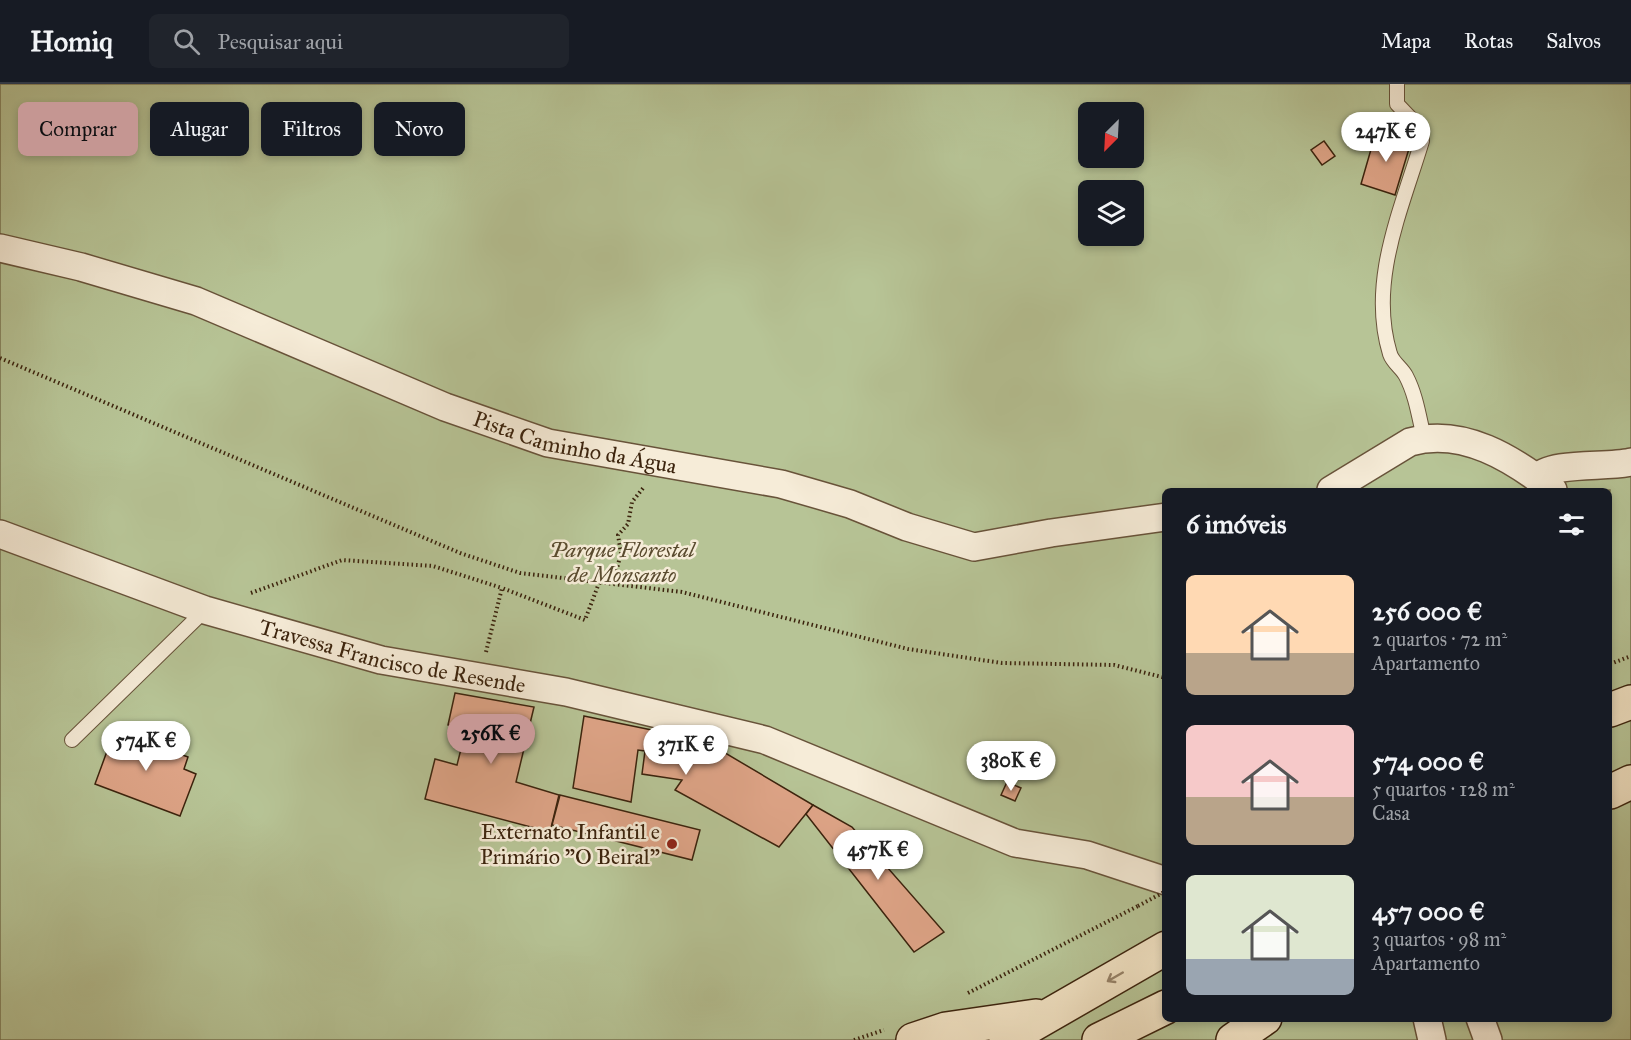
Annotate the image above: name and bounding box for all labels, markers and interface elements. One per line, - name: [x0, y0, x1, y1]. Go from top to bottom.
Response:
- search box: [149, 14, 569, 68]
- text: Homiq: [30, 24, 113, 59]
- icon: search: [170, 25, 203, 58]
- text: Pesquisar aqui: [218, 28, 343, 55]
- text: Mapa: [1381, 28, 1431, 54]
- text: Rotas: [1464, 28, 1513, 54]
- text: Salvos: [1546, 28, 1601, 54]
- chip: Comprar: [18, 102, 138, 156]
- chip: Alugar: [150, 102, 249, 156]
- chip: Filtros: [261, 102, 362, 156]
- chip: Novo: [374, 102, 465, 156]
- north arrow: [1078, 102, 1144, 168]
- map controls: [1078, 102, 1144, 246]
- pin: 247K €: [1337, 112, 1435, 163]
- text: 247K €: [1355, 119, 1417, 143]
- button: layers: [1078, 180, 1144, 246]
- street label: Pista Caminho da Água: [469, 405, 680, 480]
- text: 6 imóveis: [1186, 508, 1287, 540]
- icon: filters: [1555, 508, 1588, 541]
- park label: Parque Florestal de Monsanto: [549, 536, 697, 588]
- text: 256 000 €: [1372, 595, 1482, 627]
- icon: home: [1234, 599, 1306, 671]
- street label: Travessa Francisco de Resende: [256, 613, 528, 699]
- text: 2 quartos · 72 m²: [1372, 627, 1507, 651]
- text: Apartamento: [1372, 651, 1480, 675]
- pin: 256K €: [442, 714, 540, 765]
- pin: 574K €: [97, 721, 195, 772]
- text: 256K €: [461, 721, 521, 745]
- pin: 371K €: [637, 725, 735, 776]
- text: 574K €: [115, 728, 177, 752]
- text: 371K €: [657, 732, 715, 756]
- pin: 380K €: [962, 741, 1060, 792]
- text: 574 000 €: [1372, 745, 1484, 777]
- text: 380K €: [981, 748, 1041, 772]
- icon: home: [1234, 749, 1306, 821]
- text: 5 quartos · 128 m²: [1372, 777, 1515, 801]
- text: Casa: [1372, 801, 1410, 825]
- place label: Externato Infantil e Primário "O Beiral": [480, 818, 660, 870]
- pin: 457K €: [829, 830, 927, 881]
- marker: Externato Infantil e Primário "O Beiral": [665, 837, 679, 851]
- text: 457K €: [847, 837, 909, 861]
- text: 457 000 €: [1372, 895, 1485, 927]
- icon: home: [1234, 899, 1306, 971]
- text: 3 quartos · 98 m²: [1372, 927, 1506, 951]
- text: Apartamento: [1372, 951, 1480, 975]
- one-way arrow: [1107, 972, 1124, 984]

